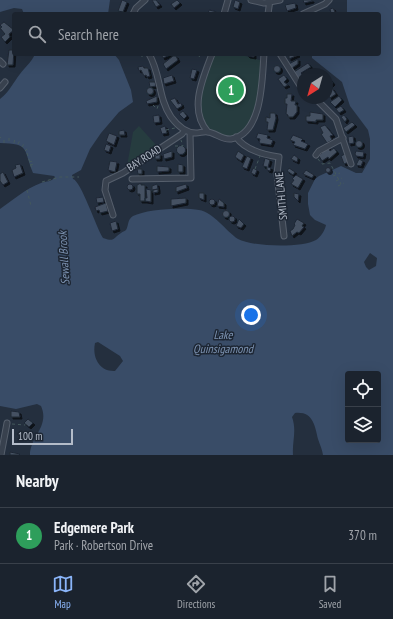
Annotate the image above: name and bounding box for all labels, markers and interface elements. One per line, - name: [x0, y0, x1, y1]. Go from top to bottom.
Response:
- search box: [12, 12, 381, 56]
- icon: search: [26, 23, 48, 45]
- text: Search here: [58, 25, 119, 44]
- north arrow: [297, 68, 333, 104]
- pin: 1: [218, 75, 244, 105]
- street label: BAY ROAD: [124, 141, 164, 174]
- street label: SMITH LANE: [272, 171, 290, 220]
- water label: Sewall Brook: [55, 229, 72, 285]
- your location: [241, 305, 261, 325]
- water label: Lake Quinsigamond: [193, 327, 255, 356]
- map controls: [345, 371, 381, 443]
- button: locate: [345, 371, 381, 407]
- button: layers: [345, 407, 381, 443]
- scale bar: [12, 427, 73, 446]
- text: 100 m: [18, 429, 42, 443]
- text: Nearby: [16, 470, 59, 492]
- text: Edgemere Park: [54, 518, 134, 537]
- text: 1: [26, 527, 32, 544]
- text: 370 m: [348, 527, 377, 544]
- text: Park · Robertson Drive: [54, 537, 153, 554]
- tab: Map: [52, 573, 74, 611]
- tab: Directions: [177, 573, 215, 611]
- tab: Saved: [319, 573, 341, 611]

